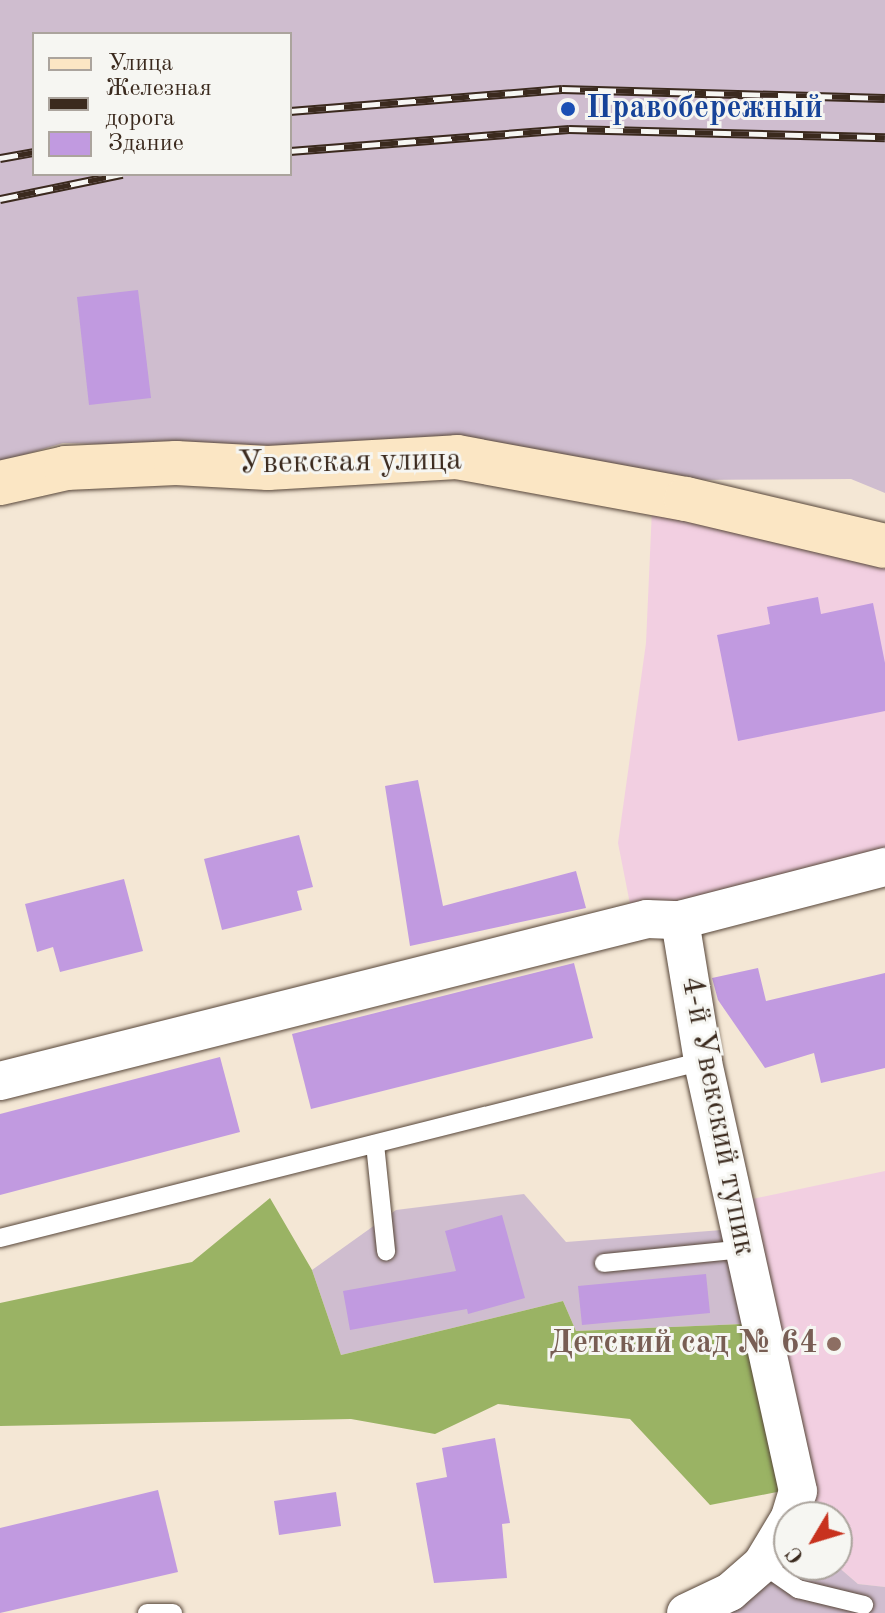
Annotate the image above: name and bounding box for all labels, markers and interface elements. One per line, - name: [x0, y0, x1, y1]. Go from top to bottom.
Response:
- legend: [32, 32, 292, 176]
- text: Улица: [108, 52, 173, 76]
- text: Железная дорога: [105, 77, 212, 131]
- place label: Правобережный: [586, 90, 823, 128]
- marker: Правобережный: [557, 98, 579, 120]
- text: Здание: [108, 132, 184, 156]
- street label: Увекская улица: [238, 442, 462, 484]
- street label: 4-й Увекский тупик: [671, 973, 763, 1259]
- place label: Детский сад № 64: [549, 1325, 818, 1363]
- marker: Детский сад № 64: [825, 1335, 843, 1353]
- north arrow: [773, 1501, 853, 1581]
- text: С: [783, 1542, 809, 1567]

